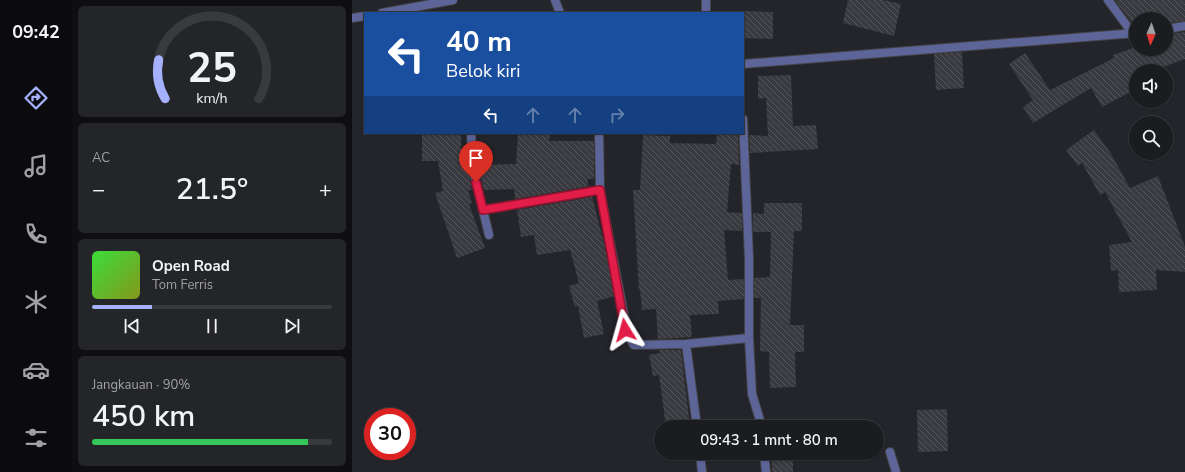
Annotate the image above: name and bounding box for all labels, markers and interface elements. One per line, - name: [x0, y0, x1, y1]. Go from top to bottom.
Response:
- north arrow: [1129, 12, 1173, 56]
- map controls: [1129, 12, 1173, 160]
- text: 09:42: [12, 20, 60, 44]
- text: 40 m: [446, 23, 512, 61]
- icon: left: [380, 28, 432, 80]
- text: 25: [187, 40, 237, 97]
- text: Belok kiri: [446, 59, 520, 83]
- button: sound: [1129, 64, 1173, 108]
- icon: directions: [22, 84, 50, 112]
- text: km/h: [196, 89, 228, 108]
- icon: left: [480, 104, 502, 126]
- icon: ahead: [522, 104, 544, 126]
- icon: ahead: [564, 104, 586, 126]
- icon: right: [606, 104, 628, 126]
- button: search: [1129, 116, 1173, 160]
- pin: [459, 141, 493, 182]
- icon: arrive: [465, 147, 487, 169]
- text: AC: [92, 149, 110, 167]
- icon: music: [22, 152, 50, 180]
- text: 21.5°: [176, 169, 248, 210]
- text: −: [92, 175, 105, 205]
- text: +: [319, 175, 332, 205]
- icon: phone: [22, 220, 50, 248]
- text: Open Road: [152, 256, 230, 276]
- text: Tom Ferris: [152, 276, 213, 294]
- icon: climate: [22, 288, 50, 316]
- position arrow: [604, 309, 646, 351]
- icon: previous: [121, 315, 143, 337]
- icon: pause: [201, 315, 223, 337]
- icon: next: [281, 315, 303, 337]
- icon: car: [22, 356, 50, 384]
- text: Jangkauan · 90%: [92, 376, 190, 394]
- text: 450 km: [92, 396, 195, 437]
- speed limit sign: 30: [364, 408, 416, 460]
- icon: filters: [22, 424, 50, 452]
- text: 09:43 · 1 mnt · 80 m: [700, 430, 838, 450]

